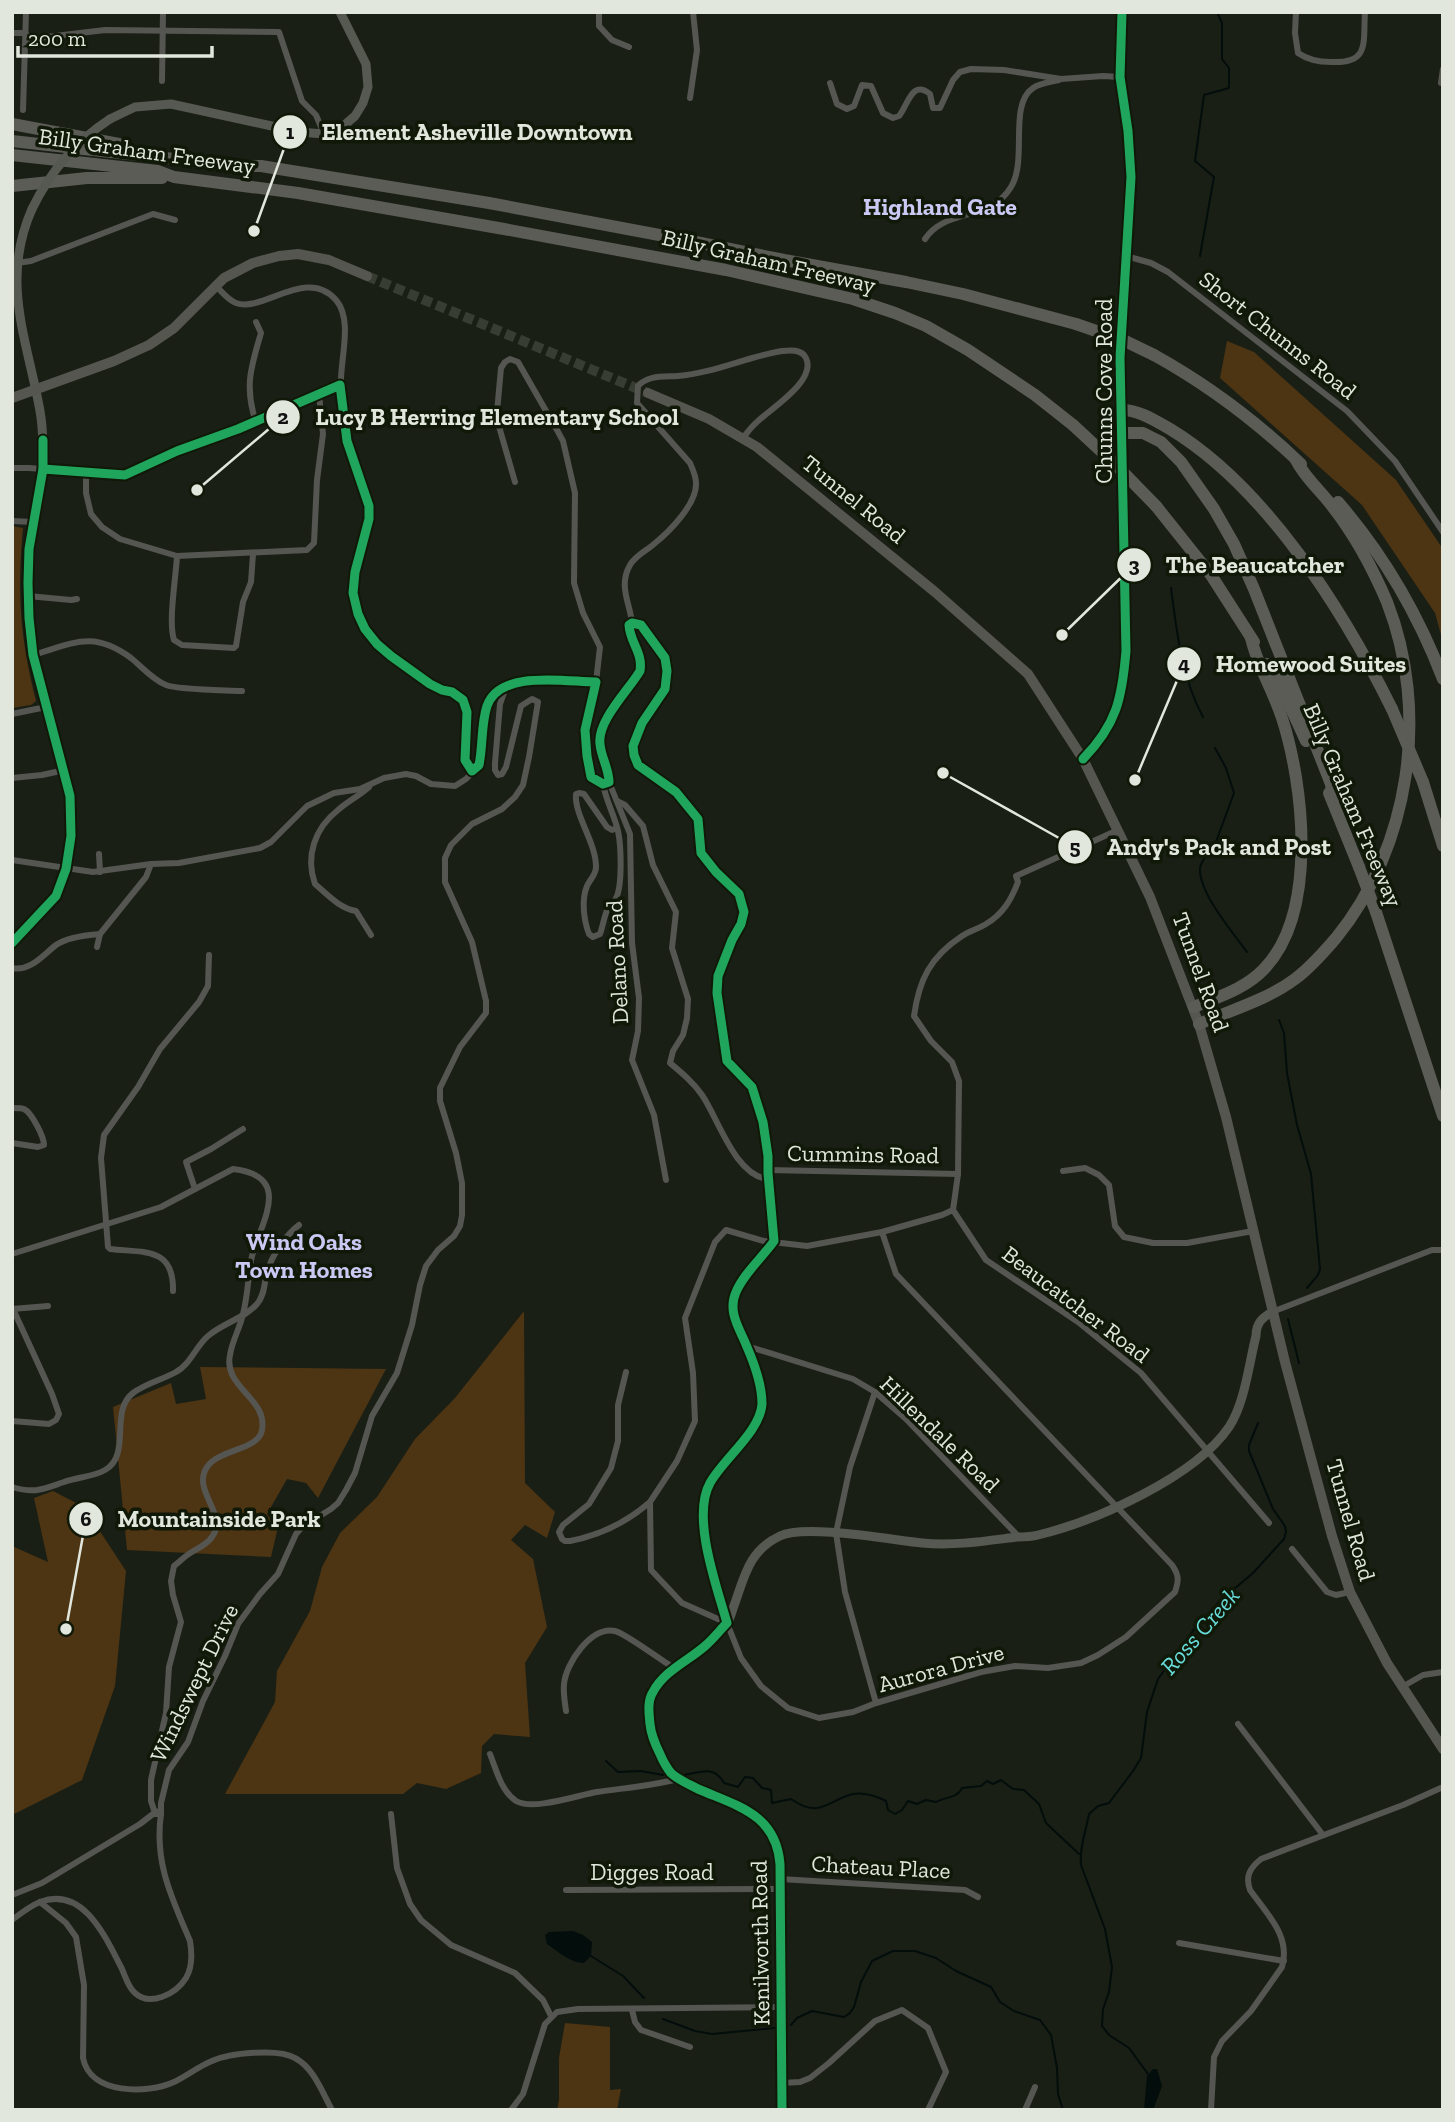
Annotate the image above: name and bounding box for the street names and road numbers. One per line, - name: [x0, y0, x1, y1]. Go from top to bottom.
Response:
- street label: Billy Graham Freeway: [37, 122, 257, 180]
- street label: Billy Graham Freeway: [659, 223, 879, 299]
- street label: Short Chunns Road: [1194, 265, 1363, 405]
- street label: Chunns Cove Road: [1090, 298, 1118, 484]
- street label: Tunnel Road: [797, 449, 912, 549]
- street label: Billy Graham Freeway: [1297, 699, 1409, 911]
- street label: Delano Road: [600, 899, 634, 1025]
- street label: Tunnel Road: [1166, 908, 1236, 1036]
- street label: Cummins Road: [787, 1139, 940, 1169]
- street label: Beaucatcher Road: [997, 1239, 1156, 1369]
- street label: Hillendale Road: [874, 1370, 1006, 1498]
- street label: Tunnel Road: [1320, 1456, 1382, 1584]
- street label: Windswept Drive: [144, 1600, 244, 1766]
- street label: Aurora Drive: [875, 1638, 1007, 1698]
- street label: Chateau Place: [811, 1849, 951, 1885]
- street label: Digges Road: [590, 1858, 714, 1886]
- street label: Kenilworth Road: [745, 1860, 775, 2026]

